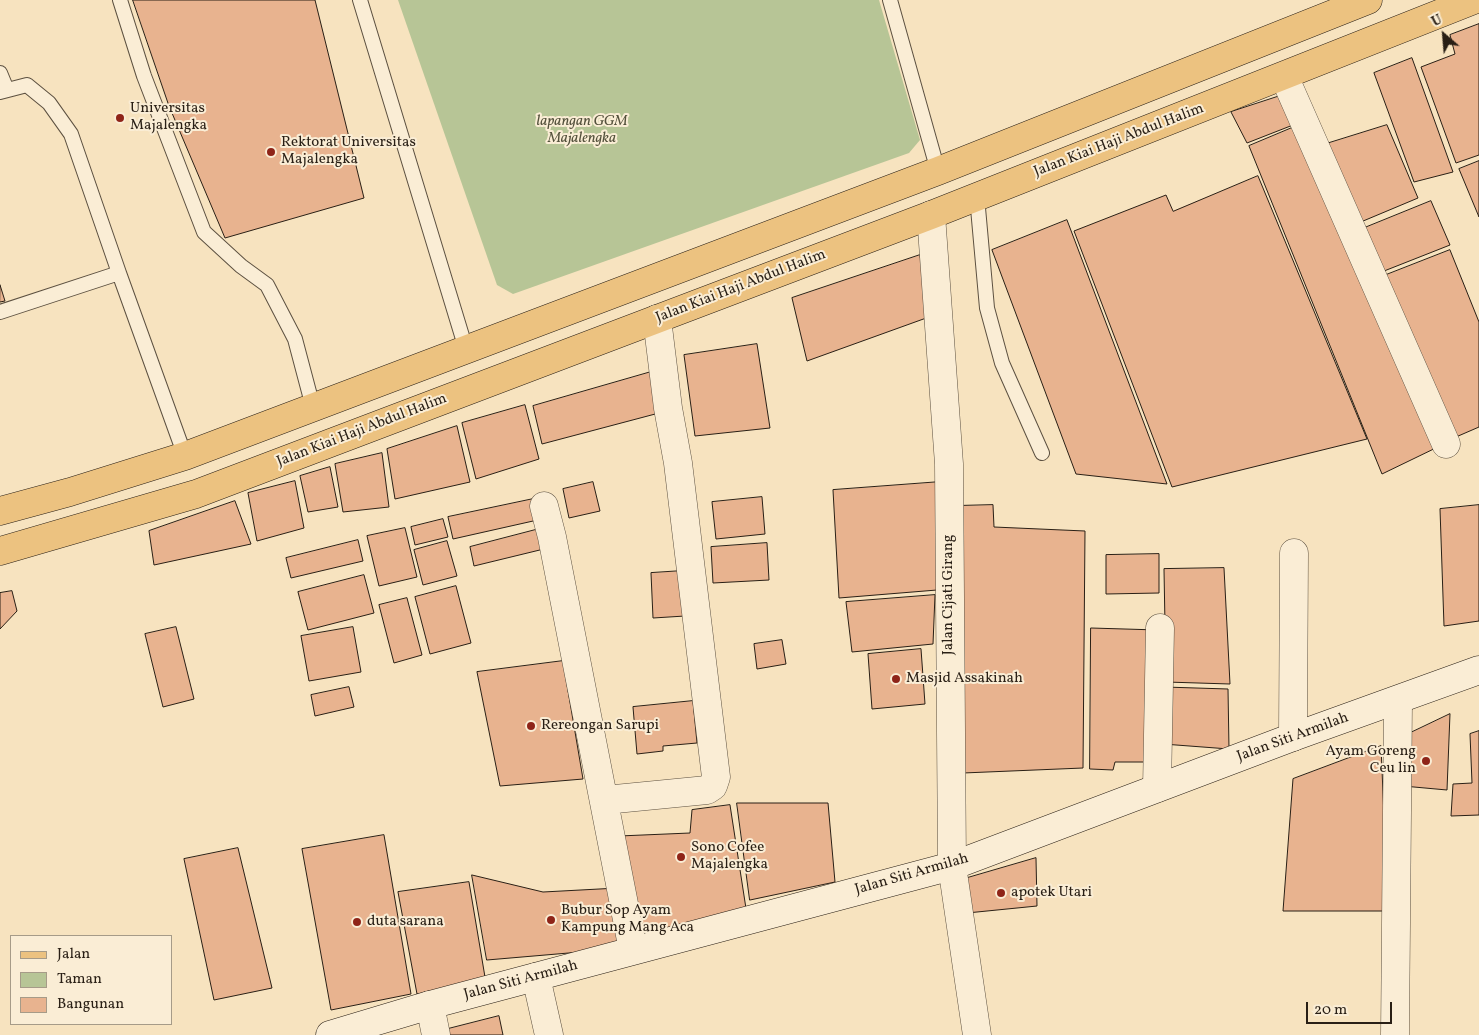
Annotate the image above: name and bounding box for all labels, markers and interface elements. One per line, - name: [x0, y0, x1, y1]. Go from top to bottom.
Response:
- north arrow: [1419, 10, 1469, 60]
- text: U: [1428, 11, 1446, 32]
- place label: Universitas Majalengka: [130, 100, 207, 135]
- street label: Jalan Kiai Haji Abdul Halim: [1031, 100, 1207, 182]
- marker: Universitas Majalengka: [114, 112, 126, 124]
- park label: lapangan GGM Majalengka: [537, 113, 627, 148]
- place label: Rektorat Universitas Majalengka: [281, 134, 416, 169]
- marker: Rektorat Universitas Majalengka: [265, 146, 277, 158]
- street label: Jalan Kiai Haji Abdul Halim: [653, 246, 829, 328]
- street label: Jalan Kiai Haji Abdul Halim: [274, 390, 450, 472]
- street label: Jalan Cijati Girang: [940, 535, 958, 655]
- place label: Masjid Assakinah: [906, 670, 1023, 688]
- marker: Masjid Assakinah: [890, 673, 902, 685]
- street label: Jalan Siti Armilah: [1235, 709, 1351, 767]
- place label: Rereongan Sarupi: [541, 717, 659, 735]
- marker: Rereongan Sarupi: [525, 720, 537, 732]
- place label: Ayam Goreng Ceu lin: [1326, 743, 1416, 778]
- marker: Ayam Goreng Ceu lin: [1420, 755, 1432, 767]
- place label: Sono Cofee Majalengka: [691, 839, 768, 874]
- street label: Jalan Siti Armilah: [853, 850, 971, 900]
- marker: Sono Cofee Majalengka: [675, 851, 687, 863]
- place label: apotek Utari: [1011, 884, 1092, 902]
- marker: apotek Utari: [995, 887, 1007, 899]
- place label: Bubur Sop Ayam Kampung Mang Aca: [561, 902, 694, 937]
- place label: duta sarana: [367, 913, 444, 931]
- marker: Bubur Sop Ayam Kampung Mang Aca: [545, 914, 557, 926]
- marker: duta sarana: [351, 916, 363, 928]
- legend: [10, 935, 172, 1025]
- text: Jalan: [57, 944, 90, 965]
- street label: Jalan Siti Armilah: [462, 957, 580, 1005]
- text: Taman: [57, 969, 102, 990]
- scale bar: [1309, 992, 1395, 1024]
- text: Bangunan: [57, 994, 124, 1015]
- text: 20 m: [1314, 1000, 1347, 1021]

